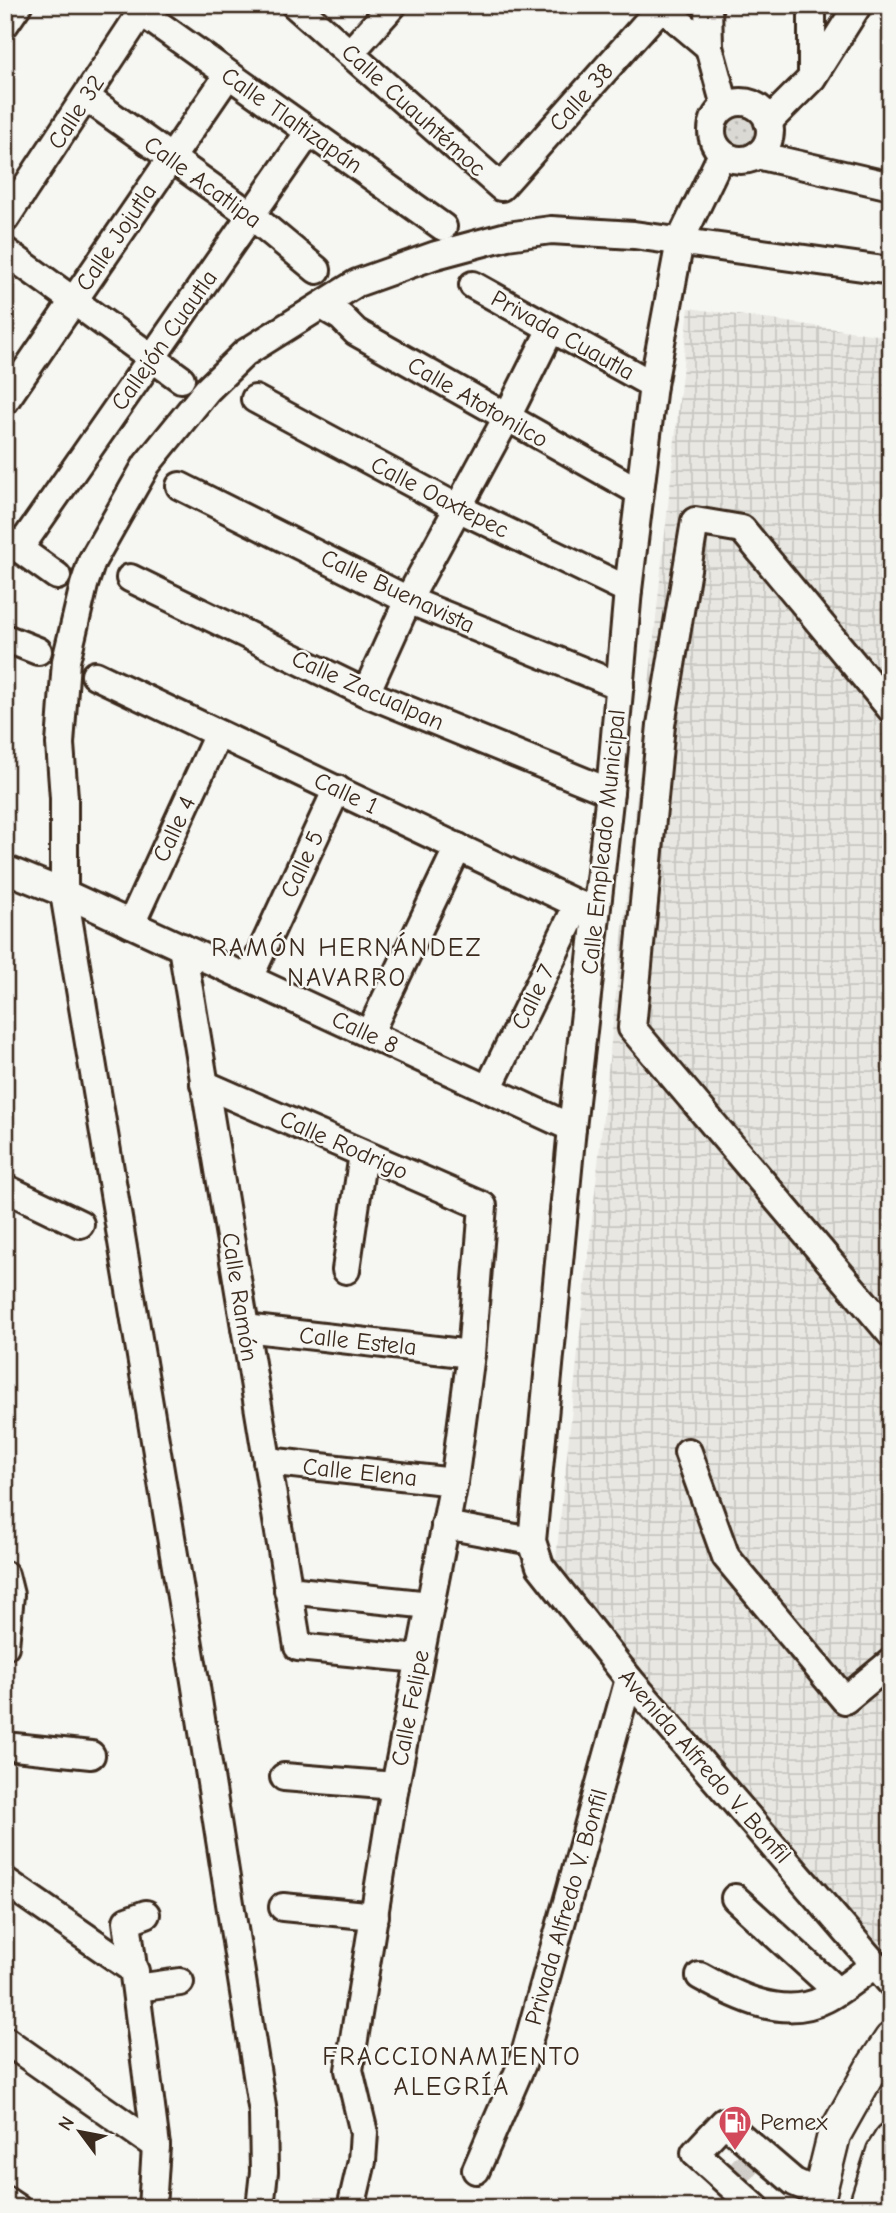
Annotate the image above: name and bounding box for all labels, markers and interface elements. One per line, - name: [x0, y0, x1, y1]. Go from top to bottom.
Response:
- street label: Calle Cuauhtémoc: [336, 38, 492, 182]
- street label: Calle 38: [543, 57, 619, 137]
- street label: Calle Tlaltizapán: [216, 61, 368, 179]
- street label: Calle 32: [42, 70, 110, 154]
- street label: Calle Acatlipa: [139, 130, 267, 234]
- street label: Calle Jojutla: [70, 178, 162, 296]
- street label: Callejón Cuautla: [105, 264, 223, 416]
- street label: Privada Cuautla: [486, 284, 640, 386]
- street label: Calle Atotonilco: [403, 351, 553, 453]
- street label: Calle Oaxtepec: [366, 450, 514, 544]
- street label: Calle Buenavista: [317, 543, 479, 639]
- street label: Calle Zacualpan: [287, 644, 449, 736]
- street label: Calle Empleado Municipal: [575, 708, 631, 976]
- street label: Calle 1: [310, 766, 382, 820]
- street label: Calle 4: [147, 792, 201, 866]
- street label: Calle 5: [274, 826, 330, 902]
- district label: RAMÓN HERNÁNDEZ NAVARRO: [211, 932, 483, 993]
- street label: Calle 7: [505, 960, 561, 1034]
- street label: Calle 8: [327, 1005, 403, 1059]
- street label: Calle Rodrigo: [275, 1104, 413, 1186]
- street label: Calle Ramón: [216, 1231, 264, 1363]
- street label: Calle Estela: [298, 1321, 418, 1361]
- street label: Calle Elena: [301, 1452, 419, 1492]
- street label: Calle Felipe: [385, 1648, 435, 1768]
- street label: Avenida Alfredo V. Bonfil: [613, 1663, 797, 1869]
- street label: Privada Alfredo V. Bonfil: [519, 1786, 613, 2028]
- district label: FRACCIONAMIENTO ALEGRÍA: [322, 2042, 582, 2102]
- north arrow: [46, 2098, 116, 2168]
- fuel station icon: Pemex: [716, 2103, 754, 2152]
- place label: Pemex: [760, 2108, 828, 2136]
- text: N: [54, 2112, 79, 2135]

